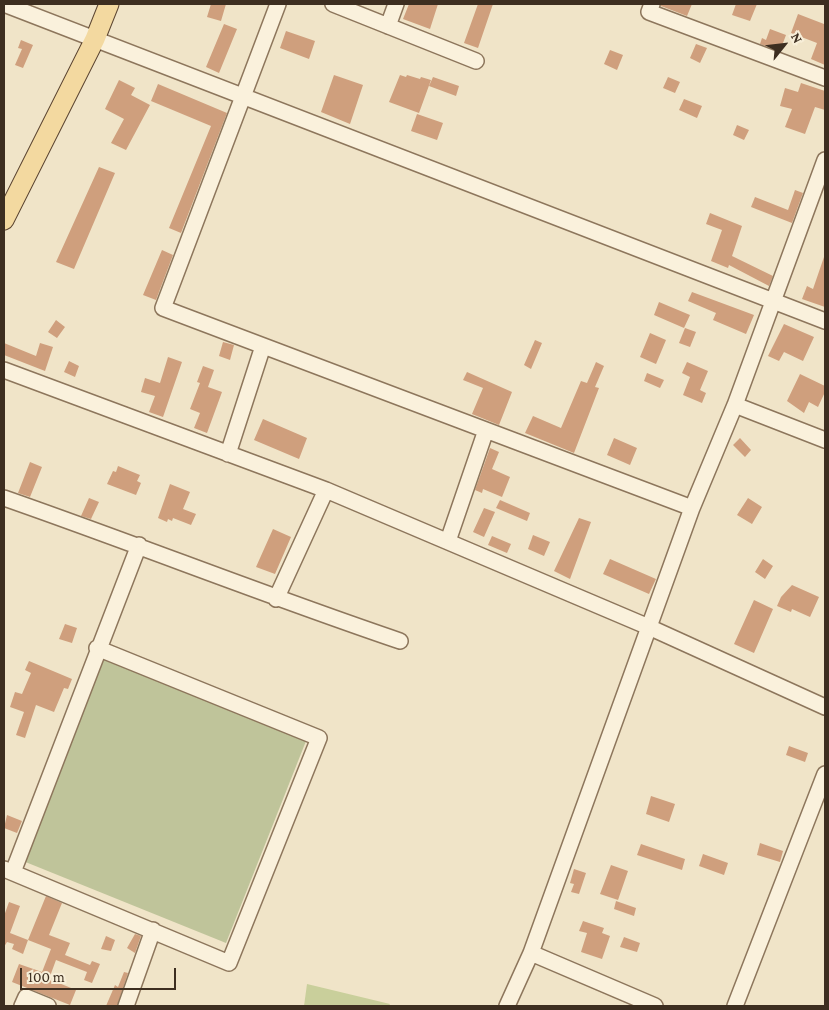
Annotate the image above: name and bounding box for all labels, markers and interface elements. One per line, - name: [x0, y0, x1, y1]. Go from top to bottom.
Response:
- north arrow: [759, 20, 809, 70]
- text: N: [788, 30, 806, 46]
- scale bar: [22, 958, 179, 990]
- text: 100 m: [28, 969, 65, 985]

